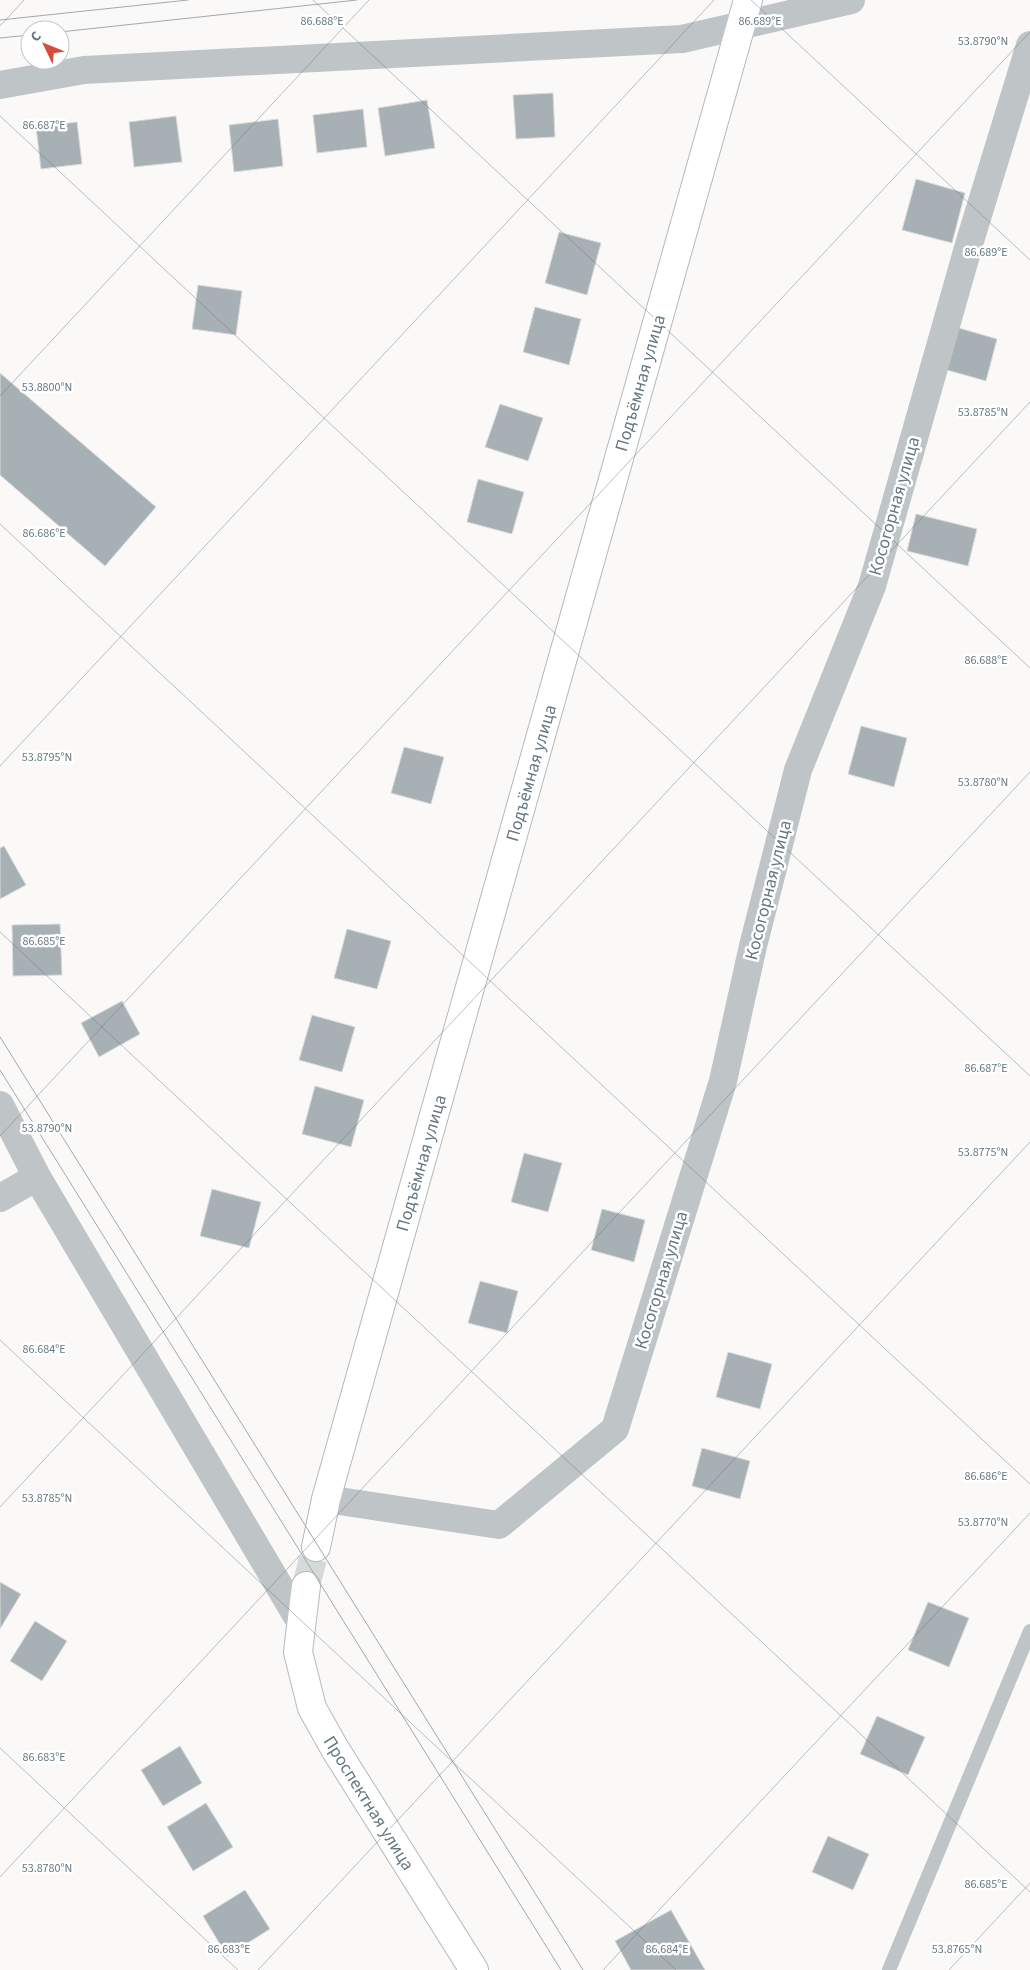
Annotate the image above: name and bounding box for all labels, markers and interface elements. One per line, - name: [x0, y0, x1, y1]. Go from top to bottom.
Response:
- text: 86.688°E: [300, 13, 344, 30]
- text: 86.689°E: [738, 13, 782, 30]
- north arrow: [20, 20, 70, 70]
- text: С: [26, 27, 46, 47]
- text: 53.8790°N: [958, 33, 1008, 50]
- text: 86.687°E: [22, 117, 66, 134]
- text: 86.689°E: [964, 244, 1008, 261]
- street label: Подъёмная улица: [609, 312, 672, 454]
- text: 53.8800°N: [22, 379, 72, 396]
- text: 53.8785°N: [958, 404, 1008, 421]
- street label: Косогорная улица: [863, 434, 926, 578]
- text: 86.686°E: [22, 525, 66, 542]
- text: 86.688°E: [964, 652, 1008, 669]
- street label: Подъёмная улица: [500, 702, 563, 844]
- text: 53.8795°N: [22, 749, 72, 766]
- text: 53.8780°N: [958, 774, 1008, 791]
- street label: Косогорная улица: [739, 818, 798, 963]
- text: 86.685°E: [22, 933, 66, 950]
- text: 86.687°E: [964, 1060, 1008, 1077]
- street label: Подъёмная улица: [390, 1092, 453, 1234]
- text: 53.8790°N: [22, 1120, 72, 1137]
- text: 53.8775°N: [958, 1144, 1008, 1161]
- street label: Косогорная улица: [629, 1208, 694, 1352]
- text: 86.684°E: [22, 1341, 66, 1358]
- text: 86.686°E: [964, 1468, 1008, 1485]
- text: 53.8785°N: [22, 1490, 72, 1507]
- text: 53.8770°N: [958, 1514, 1008, 1531]
- street label: Проспектная улица: [317, 1731, 420, 1875]
- text: 86.683°E: [22, 1749, 66, 1766]
- text: 53.8780°N: [22, 1860, 72, 1877]
- text: 86.685°E: [964, 1876, 1008, 1893]
- text: 86.683°E: [207, 1941, 251, 1958]
- text: 86.684°E: [645, 1941, 689, 1958]
- text: 53.8765°N: [932, 1941, 982, 1958]

